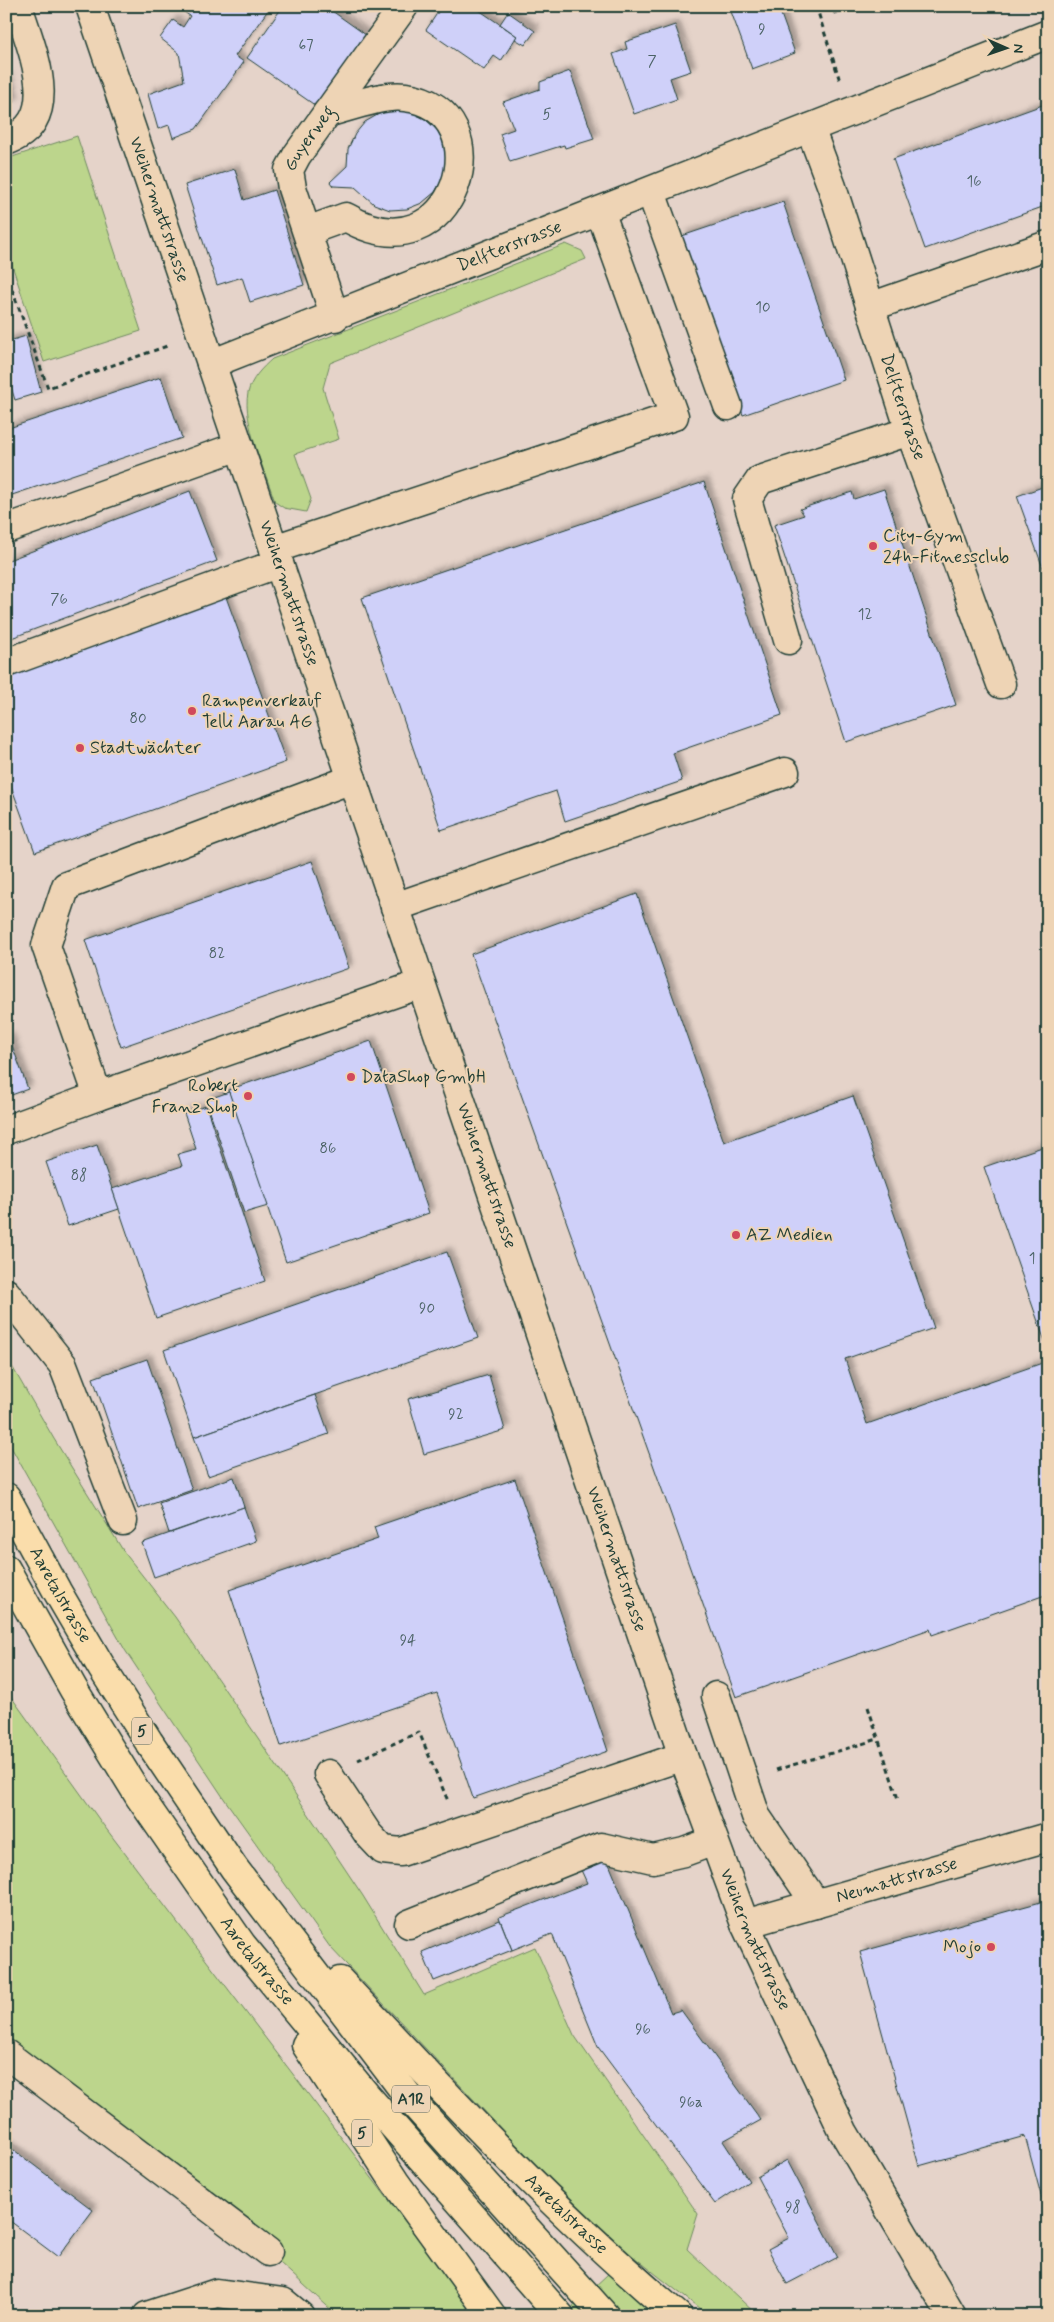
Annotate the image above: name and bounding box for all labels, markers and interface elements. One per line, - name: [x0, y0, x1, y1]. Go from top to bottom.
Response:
- house number: 9: [758, 20, 766, 40]
- north arrow: [982, 22, 1032, 72]
- house number: 67: [298, 36, 314, 56]
- text: N: [1009, 43, 1027, 53]
- house number: 7: [647, 52, 657, 72]
- street label: Guyerweg: [279, 101, 342, 175]
- house number: 5: [542, 105, 552, 125]
- street label: Weihermattstrasse: [123, 134, 195, 286]
- house number: 16: [966, 172, 982, 192]
- street label: Delfterstrasse: [454, 215, 565, 278]
- house number: 10: [755, 298, 771, 318]
- street label: Delfterstrasse: [874, 351, 931, 463]
- street label: Weihermattstrasse: [253, 517, 325, 669]
- place label: City-Gym 24h-Fitnessclub: [883, 524, 1009, 569]
- marker: City-Gym 24h-Fitnessclub: [867, 540, 879, 552]
- house number: 76: [50, 590, 68, 610]
- house number: 12: [858, 605, 872, 625]
- place label: Rampenverkauf Telli Aarau AG: [202, 689, 322, 734]
- marker: Rampenverkauf Telli Aarau AG: [186, 705, 198, 717]
- house number: 80: [129, 709, 147, 729]
- place label: Stadtwächter: [90, 736, 201, 760]
- marker: Stadtwächter: [74, 742, 86, 754]
- house number: 82: [209, 944, 225, 964]
- place label: DataShop GmbH: [361, 1065, 485, 1089]
- marker: DataShop GmbH: [345, 1071, 357, 1083]
- place label: Robert Franz Shop: [152, 1074, 238, 1119]
- marker: Robert Franz Shop: [242, 1090, 254, 1102]
- street label: Weihermattstrasse: [451, 1100, 522, 1252]
- house number: 86: [320, 1139, 336, 1159]
- house number: 88: [71, 1166, 87, 1186]
- place label: AZ Medien: [746, 1223, 833, 1247]
- marker: AZ Medien: [730, 1229, 742, 1241]
- house number: 1: [1029, 1249, 1035, 1269]
- house number: 90: [419, 1299, 435, 1319]
- house number: 92: [448, 1405, 464, 1425]
- street label: Weihermattstrasse: [581, 1483, 652, 1635]
- street label: Aaretalstrasse: [23, 1543, 97, 1648]
- house number: 94: [400, 1631, 416, 1651]
- road number: 5: [132, 1718, 152, 1744]
- street label: Neumattstrasse: [833, 1852, 960, 1909]
- street label: Weihermattstrasse: [714, 1865, 796, 2014]
- street label: Aaretalstrasse: [214, 1912, 299, 2011]
- place label: Mojo: [943, 1935, 981, 1959]
- marker: Mojo: [985, 1941, 997, 1953]
- house number: 96: [635, 2020, 651, 2040]
- road number: A1R: [392, 2086, 430, 2112]
- house number: 96a: [679, 2093, 703, 2113]
- road number: 5: [352, 2120, 372, 2146]
- street label: Aaretalstrasse: [519, 2169, 613, 2260]
- house number: 98: [785, 2198, 801, 2218]

